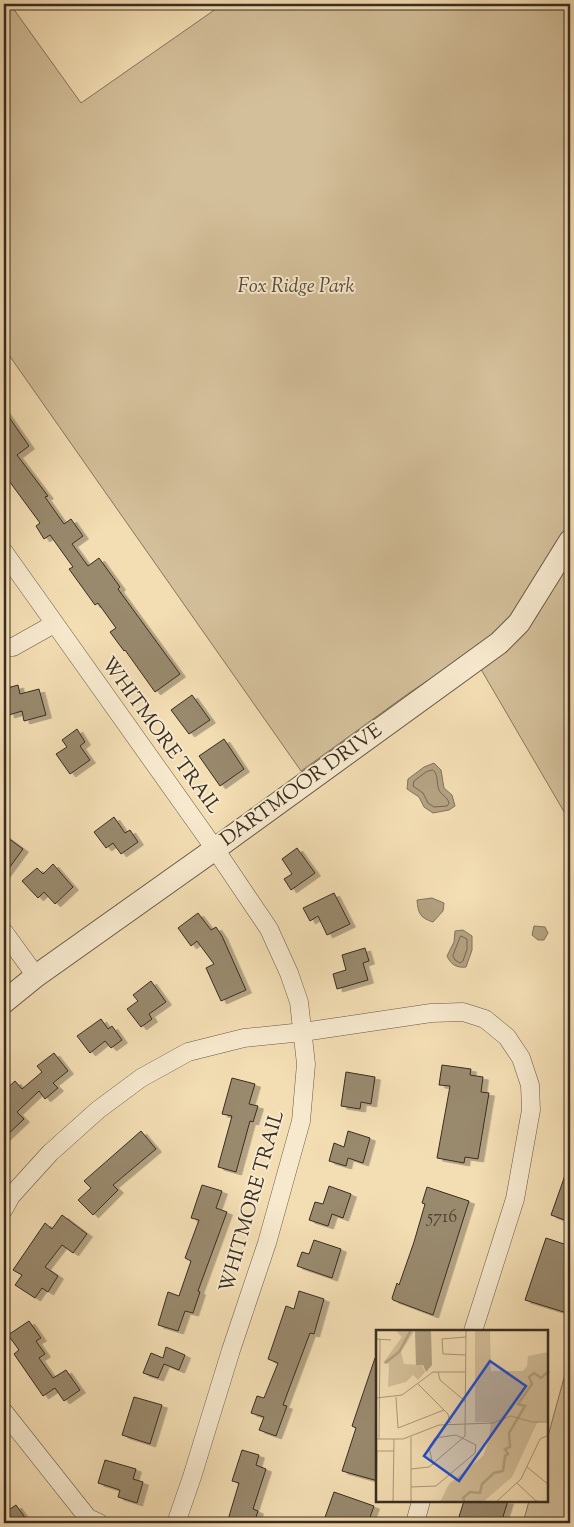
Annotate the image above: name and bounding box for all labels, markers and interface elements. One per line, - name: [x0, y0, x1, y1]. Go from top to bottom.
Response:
- park label: Fox Ridge Park: [238, 273, 354, 302]
- street label: WHITMORE TRAIL: [93, 652, 227, 820]
- street label: DARTMOOR DRIVE: [215, 717, 389, 855]
- street label: WHITMORE TRAIL: [213, 1108, 293, 1296]
- house number: 5716: [426, 1205, 457, 1231]
- inset map: [376, 1330, 549, 1502]

